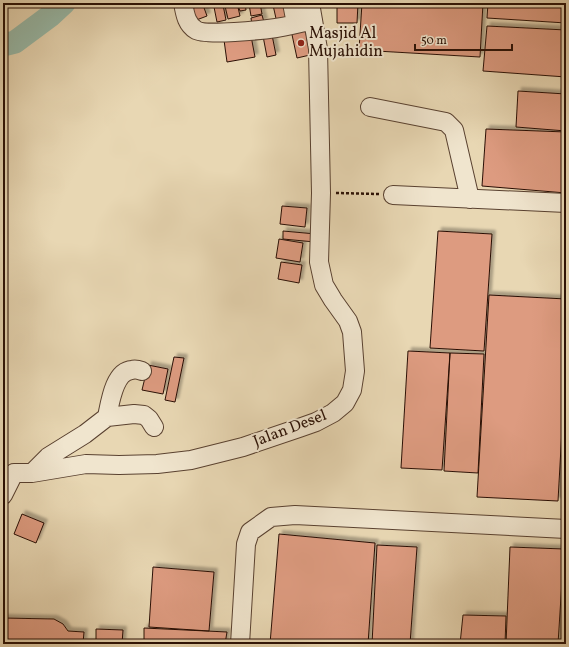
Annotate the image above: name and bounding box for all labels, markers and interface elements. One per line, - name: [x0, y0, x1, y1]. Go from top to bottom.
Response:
- place label: Masjid Al Mujahidin: [309, 23, 383, 63]
- scale bar: [415, 26, 512, 52]
- text: 50 m: [421, 33, 447, 49]
- marker: Masjid Al Mujahidin: [296, 38, 306, 48]
- street label: Jalan Desel: [250, 405, 330, 453]

